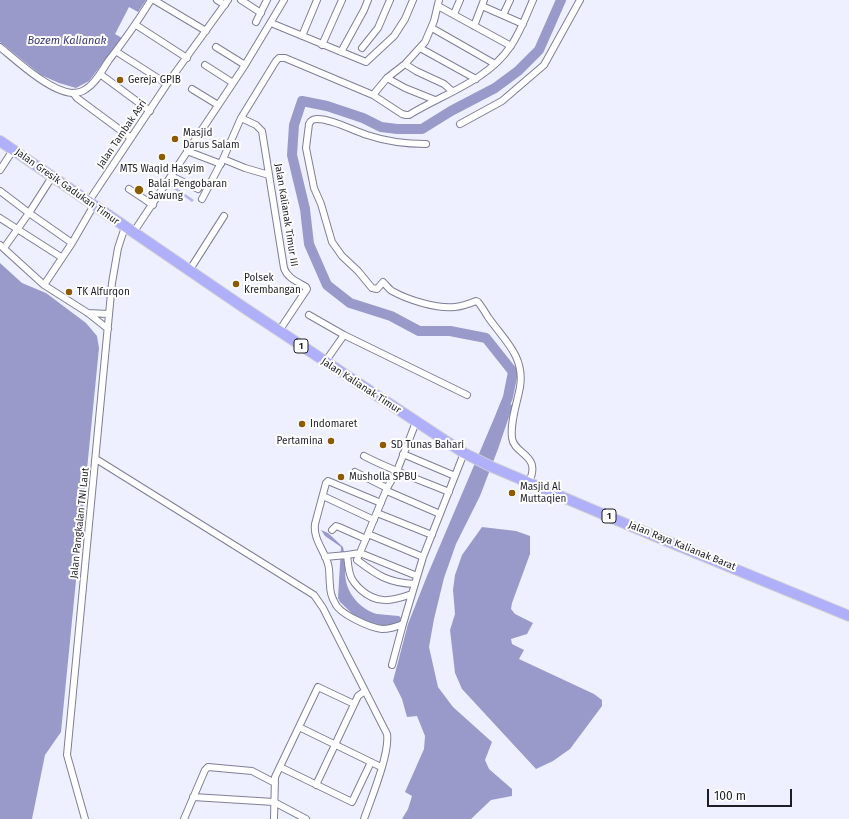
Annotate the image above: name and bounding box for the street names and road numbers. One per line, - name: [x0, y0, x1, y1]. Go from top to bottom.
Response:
- street label: Jalan Tambak Asri: [95, 97, 149, 171]
- street label: Jalan Gresik Gadukan Timur: [13, 146, 121, 228]
- street label: Jalan Kalianak Timur III: [272, 163, 300, 267]
- road number: 1: [294, 339, 308, 353]
- street label: Jalan Kalianak Timur: [319, 356, 403, 416]
- street label: Jalan Pangkalan TNI Laut: [68, 467, 92, 579]
- road number: 1: [602, 509, 616, 523]
- street label: Jalan Raya Kalianak Barat: [627, 519, 737, 573]

